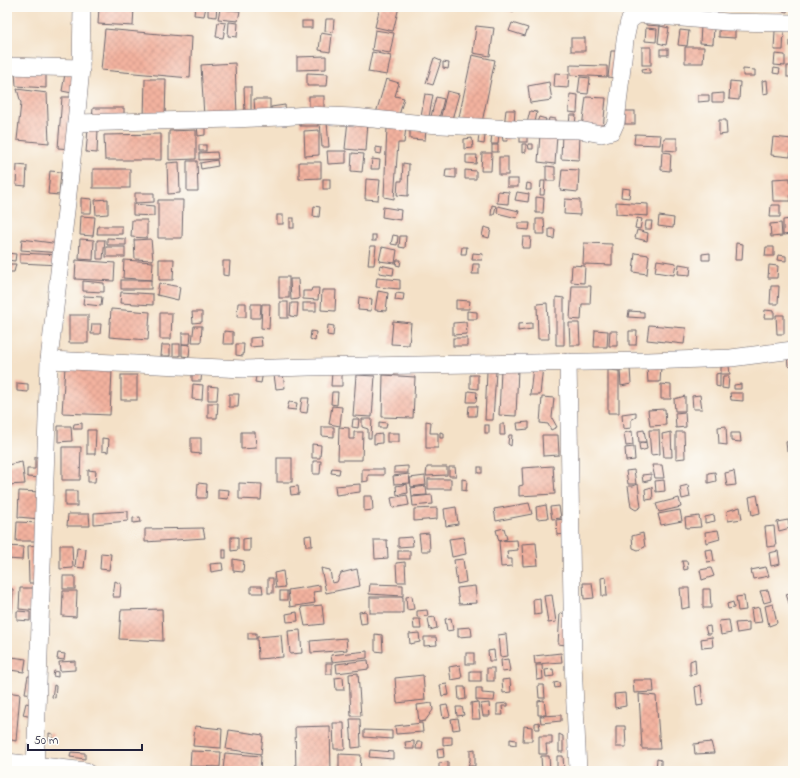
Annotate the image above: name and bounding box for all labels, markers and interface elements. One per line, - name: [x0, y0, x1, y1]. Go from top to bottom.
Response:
- scale bar: [28, 726, 142, 752]
- text: 50 m: [34, 732, 58, 750]

